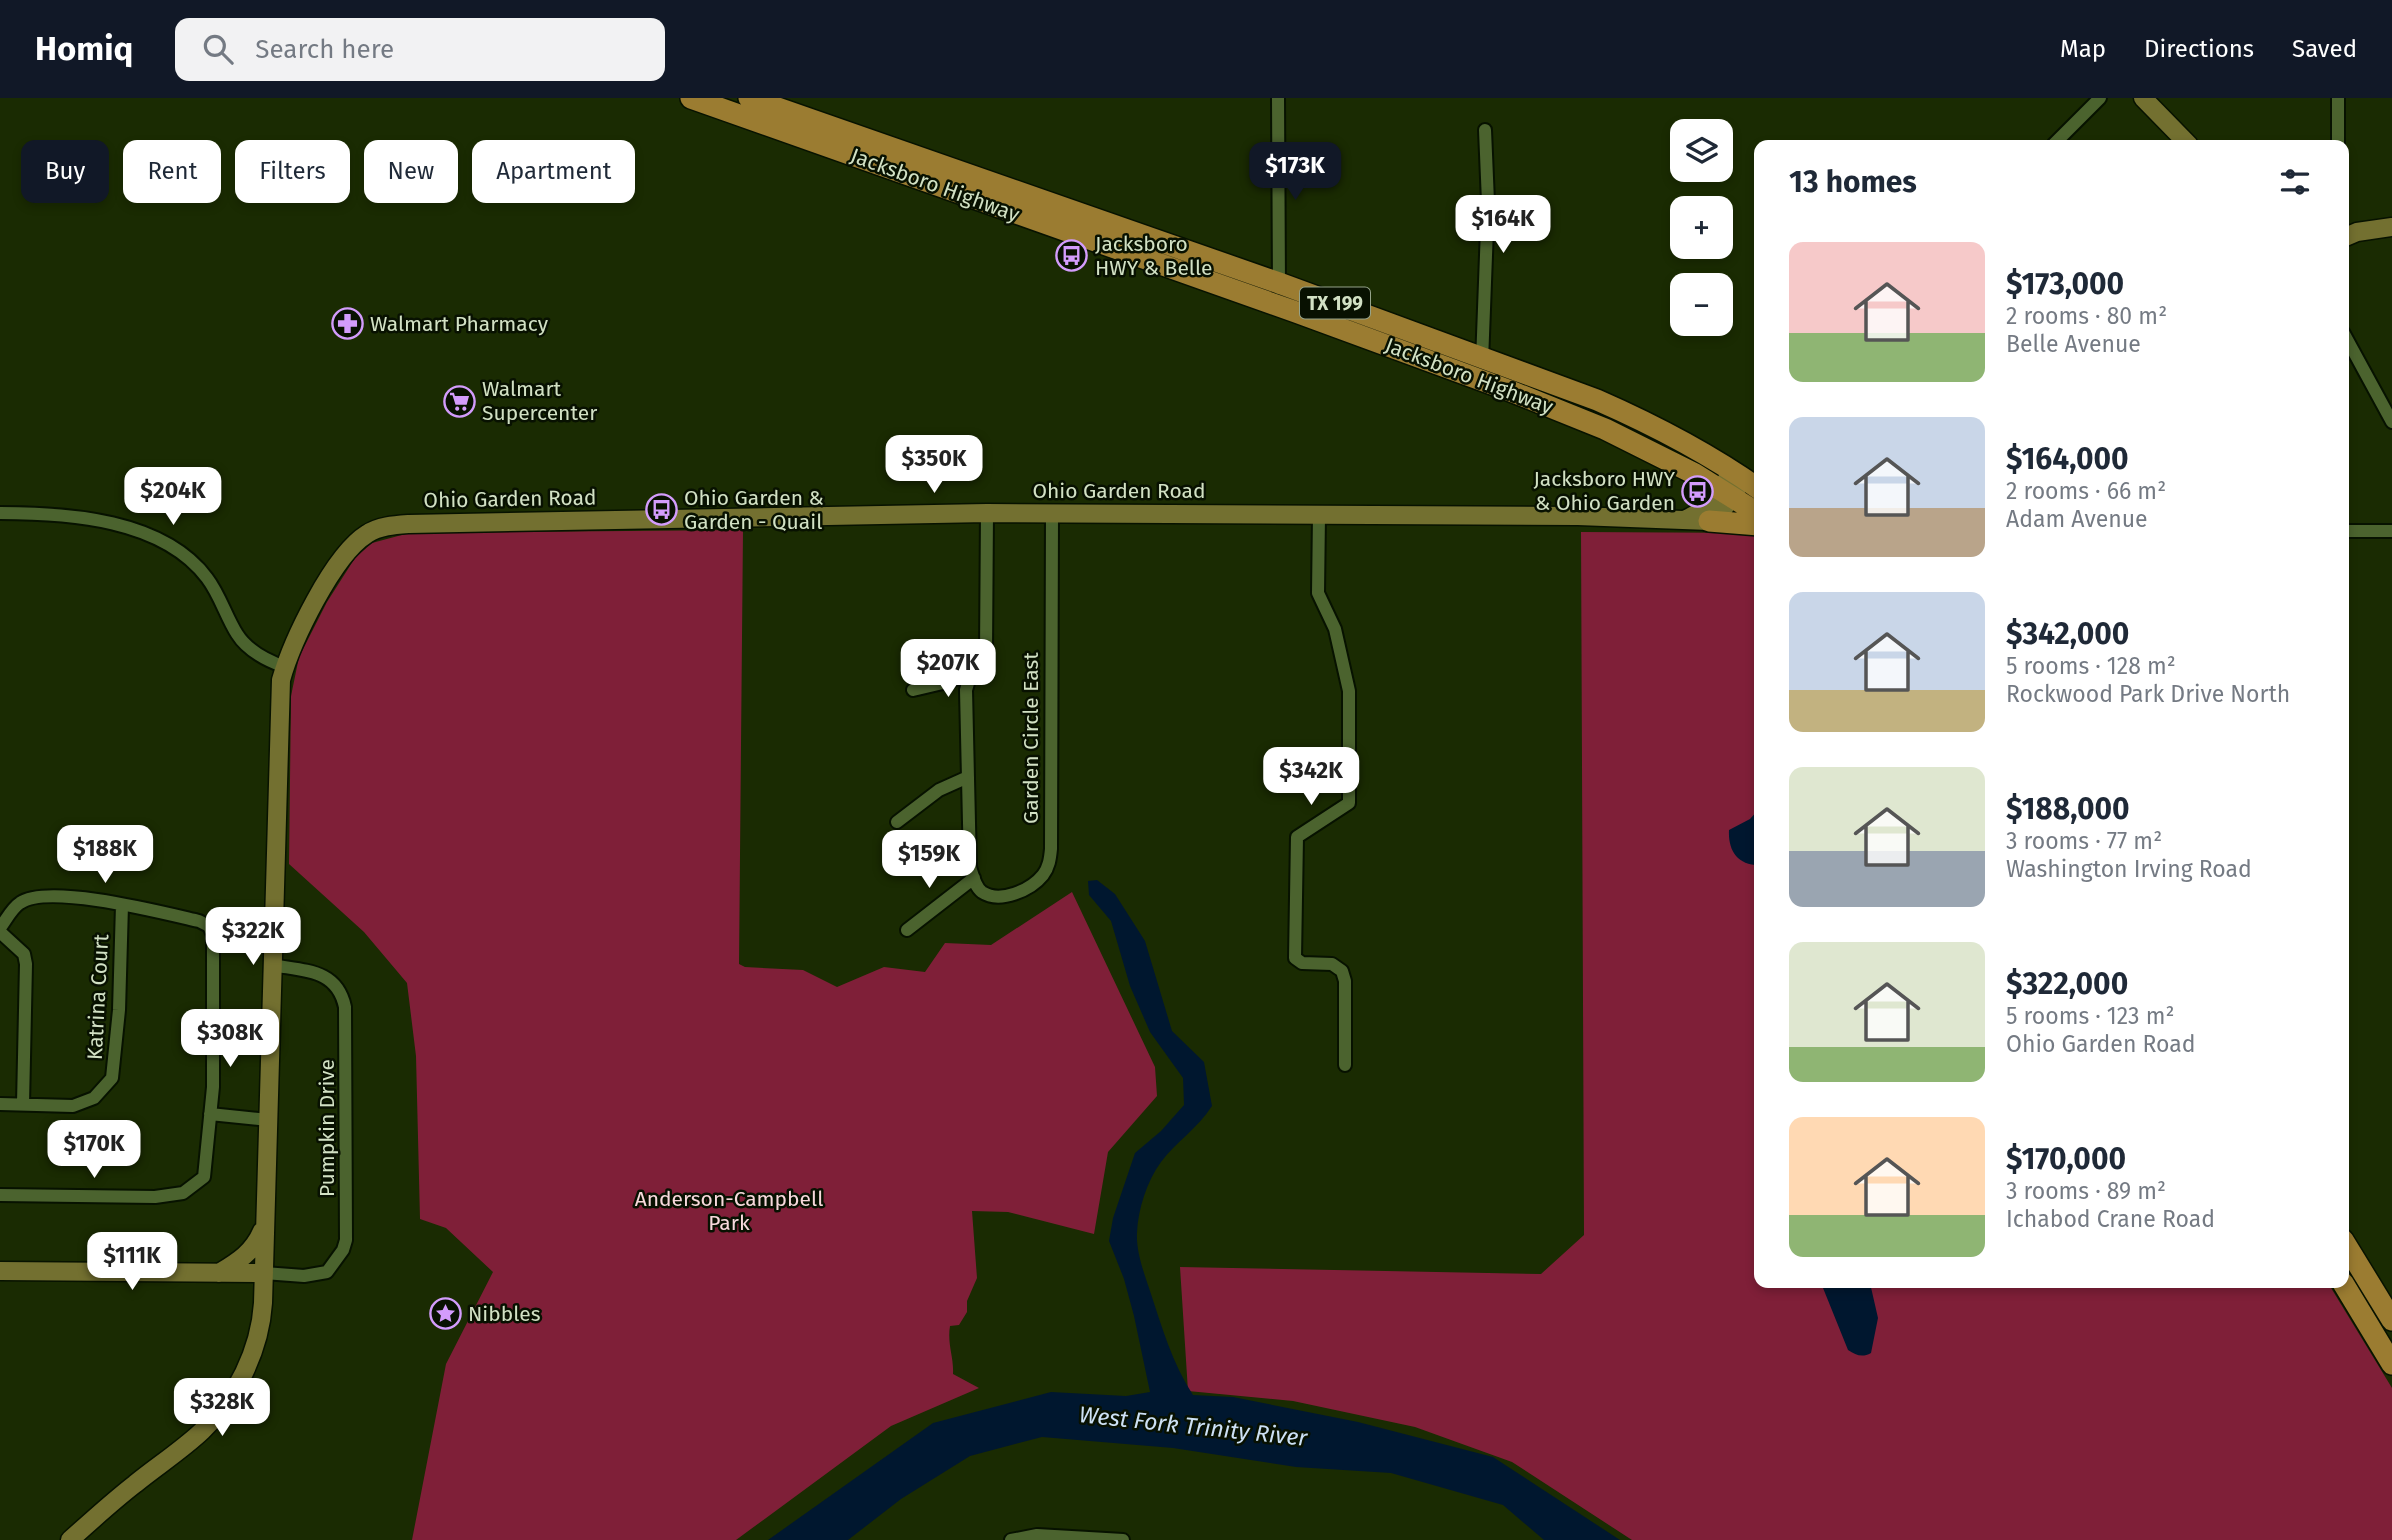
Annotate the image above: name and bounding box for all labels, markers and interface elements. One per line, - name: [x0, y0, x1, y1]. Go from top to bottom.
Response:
- search box: [175, 18, 665, 81]
- text: Homiq: [35, 29, 133, 69]
- icon: search: [199, 30, 237, 68]
- text: Search here: [255, 34, 394, 65]
- text: Map: [2060, 35, 2106, 63]
- text: Directions: [2144, 35, 2254, 63]
- text: Saved: [2292, 35, 2357, 63]
- map controls: [1670, 119, 1733, 336]
- button: layers: [1670, 119, 1733, 182]
- chip: Buy: [21, 140, 109, 203]
- chip: Rent: [123, 140, 221, 203]
- chip: Filters: [235, 140, 350, 203]
- chip: New: [364, 140, 458, 203]
- chip: Apartment: [472, 140, 635, 203]
- street label: Jacksboro Highway: [847, 142, 1024, 228]
- pin: $173K: [1246, 142, 1344, 202]
- text: $173K: [1265, 151, 1325, 179]
- icon: filters: [2276, 163, 2314, 201]
- text: 13 homes: [1789, 164, 1917, 200]
- pin: $164K: [1454, 195, 1552, 255]
- button: +: [1670, 196, 1733, 259]
- text: $164K: [1472, 204, 1535, 232]
- place label: Jacksboro HWY & Belle: [1095, 231, 1212, 281]
- bus stop icon: Jacksboro HWY & Belle: [1055, 239, 1089, 273]
- text: $173,000: [2006, 266, 2124, 302]
- icon: home: [1845, 270, 1929, 354]
- button: −: [1670, 273, 1733, 336]
- road number: TX 199: [1300, 288, 1370, 318]
- text: 2 rooms · 80 m²: [2006, 302, 2167, 330]
- pharmacy icon: Walmart Pharmacy: [330, 307, 364, 341]
- place label: Walmart Pharmacy: [370, 311, 549, 337]
- text: Belle Avenue: [2006, 330, 2141, 358]
- street label: Jacksboro Highway: [1381, 332, 1557, 420]
- place label: Walmart Supercenter: [482, 376, 597, 426]
- supermarket icon: Walmart Supercenter: [442, 384, 476, 418]
- pin: $350K: [885, 436, 983, 495]
- text: $164,000: [2006, 441, 2129, 477]
- text: $350K: [902, 444, 966, 472]
- icon: home: [1845, 445, 1929, 529]
- place label: Jacksboro HWY & Ohio Garden: [1533, 466, 1675, 516]
- pin: $204K: [124, 468, 222, 527]
- bus stop icon: Jacksboro HWY & Ohio Garden: [1681, 474, 1715, 508]
- text: $204K: [140, 476, 206, 504]
- text: 2 rooms · 66 m²: [2006, 477, 2166, 505]
- street label: Ohio Garden Road: [1032, 478, 1206, 504]
- street label: Ohio Garden Road: [423, 484, 597, 514]
- place label: Ohio Garden & Garden - Quail: [684, 485, 824, 535]
- bus stop icon: Ohio Garden & Garden - Quail: [644, 493, 678, 527]
- text: Adam Avenue: [2006, 505, 2148, 533]
- text: $342,000: [2006, 616, 2129, 652]
- icon: home: [1845, 620, 1929, 704]
- pin: $207K: [899, 640, 997, 699]
- text: $207K: [917, 648, 979, 676]
- street label: Garden Circle East: [1018, 652, 1044, 824]
- text: 5 rooms · 128 m²: [2006, 652, 2176, 680]
- text: Rockwood Park Drive North: [2006, 680, 2290, 708]
- pin: $342K: [1262, 748, 1360, 807]
- text: $342K: [1279, 756, 1343, 784]
- text: $188,000: [2006, 791, 2130, 827]
- icon: home: [1845, 795, 1929, 879]
- pin: $188K: [56, 826, 154, 885]
- text: 3 rooms · 77 m²: [2006, 827, 2162, 855]
- pin: $159K: [880, 830, 978, 890]
- text: $188K: [73, 834, 137, 862]
- text: $159K: [898, 839, 960, 867]
- text: Washington Irving Road: [2006, 855, 2252, 883]
- pin: $322K: [204, 908, 302, 967]
- text: $322K: [222, 916, 284, 944]
- street label: Katrina Court: [82, 933, 114, 1061]
- text: $322,000: [2006, 966, 2128, 1002]
- icon: home: [1845, 970, 1929, 1054]
- text: 5 rooms · 123 m²: [2006, 1002, 2174, 1030]
- pin: $308K: [181, 1010, 279, 1069]
- text: $308K: [197, 1018, 263, 1046]
- text: Ohio Garden Road: [2006, 1030, 2196, 1058]
- street label: Pumpkin Drive: [314, 1059, 340, 1197]
- pin: $170K: [45, 1121, 143, 1180]
- text: $170K: [64, 1129, 125, 1157]
- text: $170,000: [2006, 1141, 2126, 1177]
- icon: home: [1845, 1145, 1929, 1229]
- text: 3 rooms · 89 m²: [2006, 1177, 2166, 1205]
- park label: Anderson-Campbell Park: [635, 1186, 823, 1236]
- text: Ichabod Crane Road: [2006, 1205, 2215, 1233]
- pin: $111K: [83, 1232, 181, 1292]
- text: $111K: [103, 1241, 161, 1269]
- place icon: Nibbles: [428, 1297, 462, 1331]
- place label: Nibbles: [468, 1301, 541, 1327]
- pin: $328K: [173, 1378, 271, 1438]
- text: $328K: [190, 1387, 254, 1415]
- water label: West Fork Trinity River: [1078, 1400, 1310, 1452]

